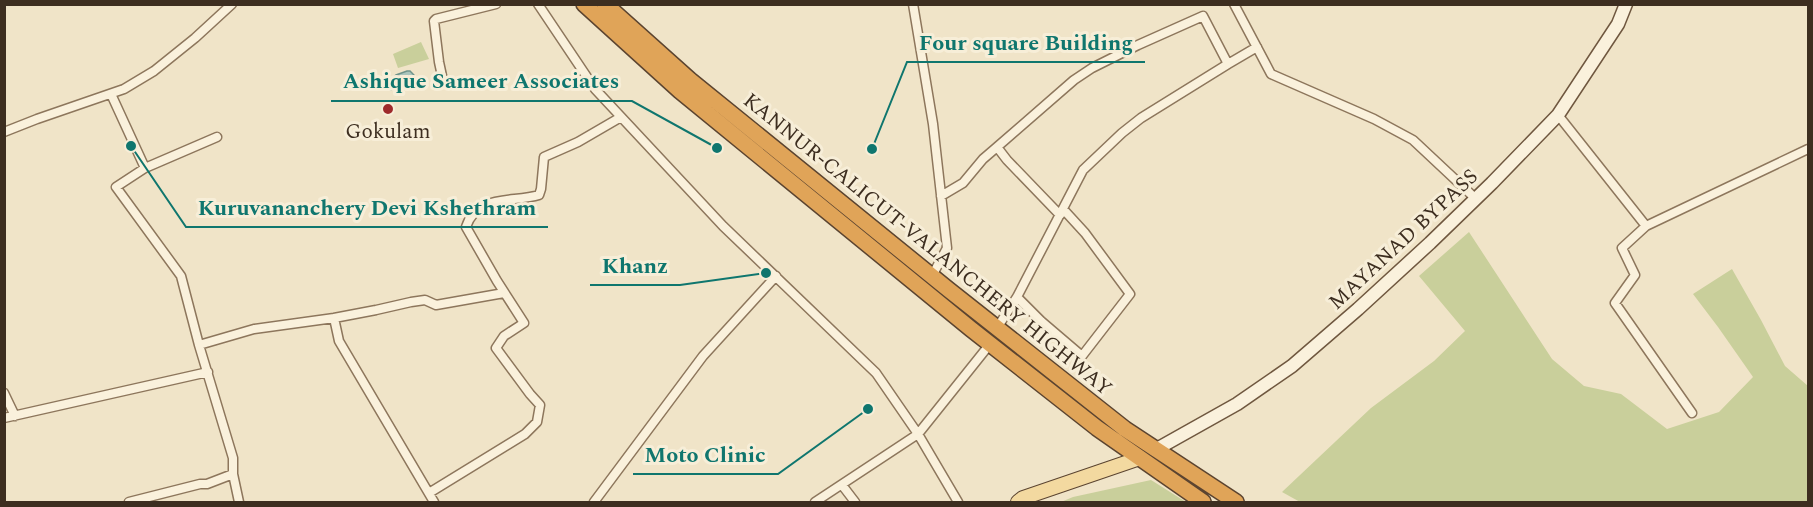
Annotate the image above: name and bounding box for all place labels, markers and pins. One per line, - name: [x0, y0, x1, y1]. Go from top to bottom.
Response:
- callout: Four square Building: [907, 22, 1145, 62]
- callout: Ashique Sameer Associates: [331, 61, 632, 101]
- marker: Gokulam: [381, 102, 395, 116]
- place label: Gokulam: [345, 116, 431, 148]
- callout: Kuruvananchery Devi Kshethram: [186, 187, 548, 227]
- callout: Khanz: [590, 245, 680, 285]
- callout: Moto Clinic: [633, 434, 778, 474]

